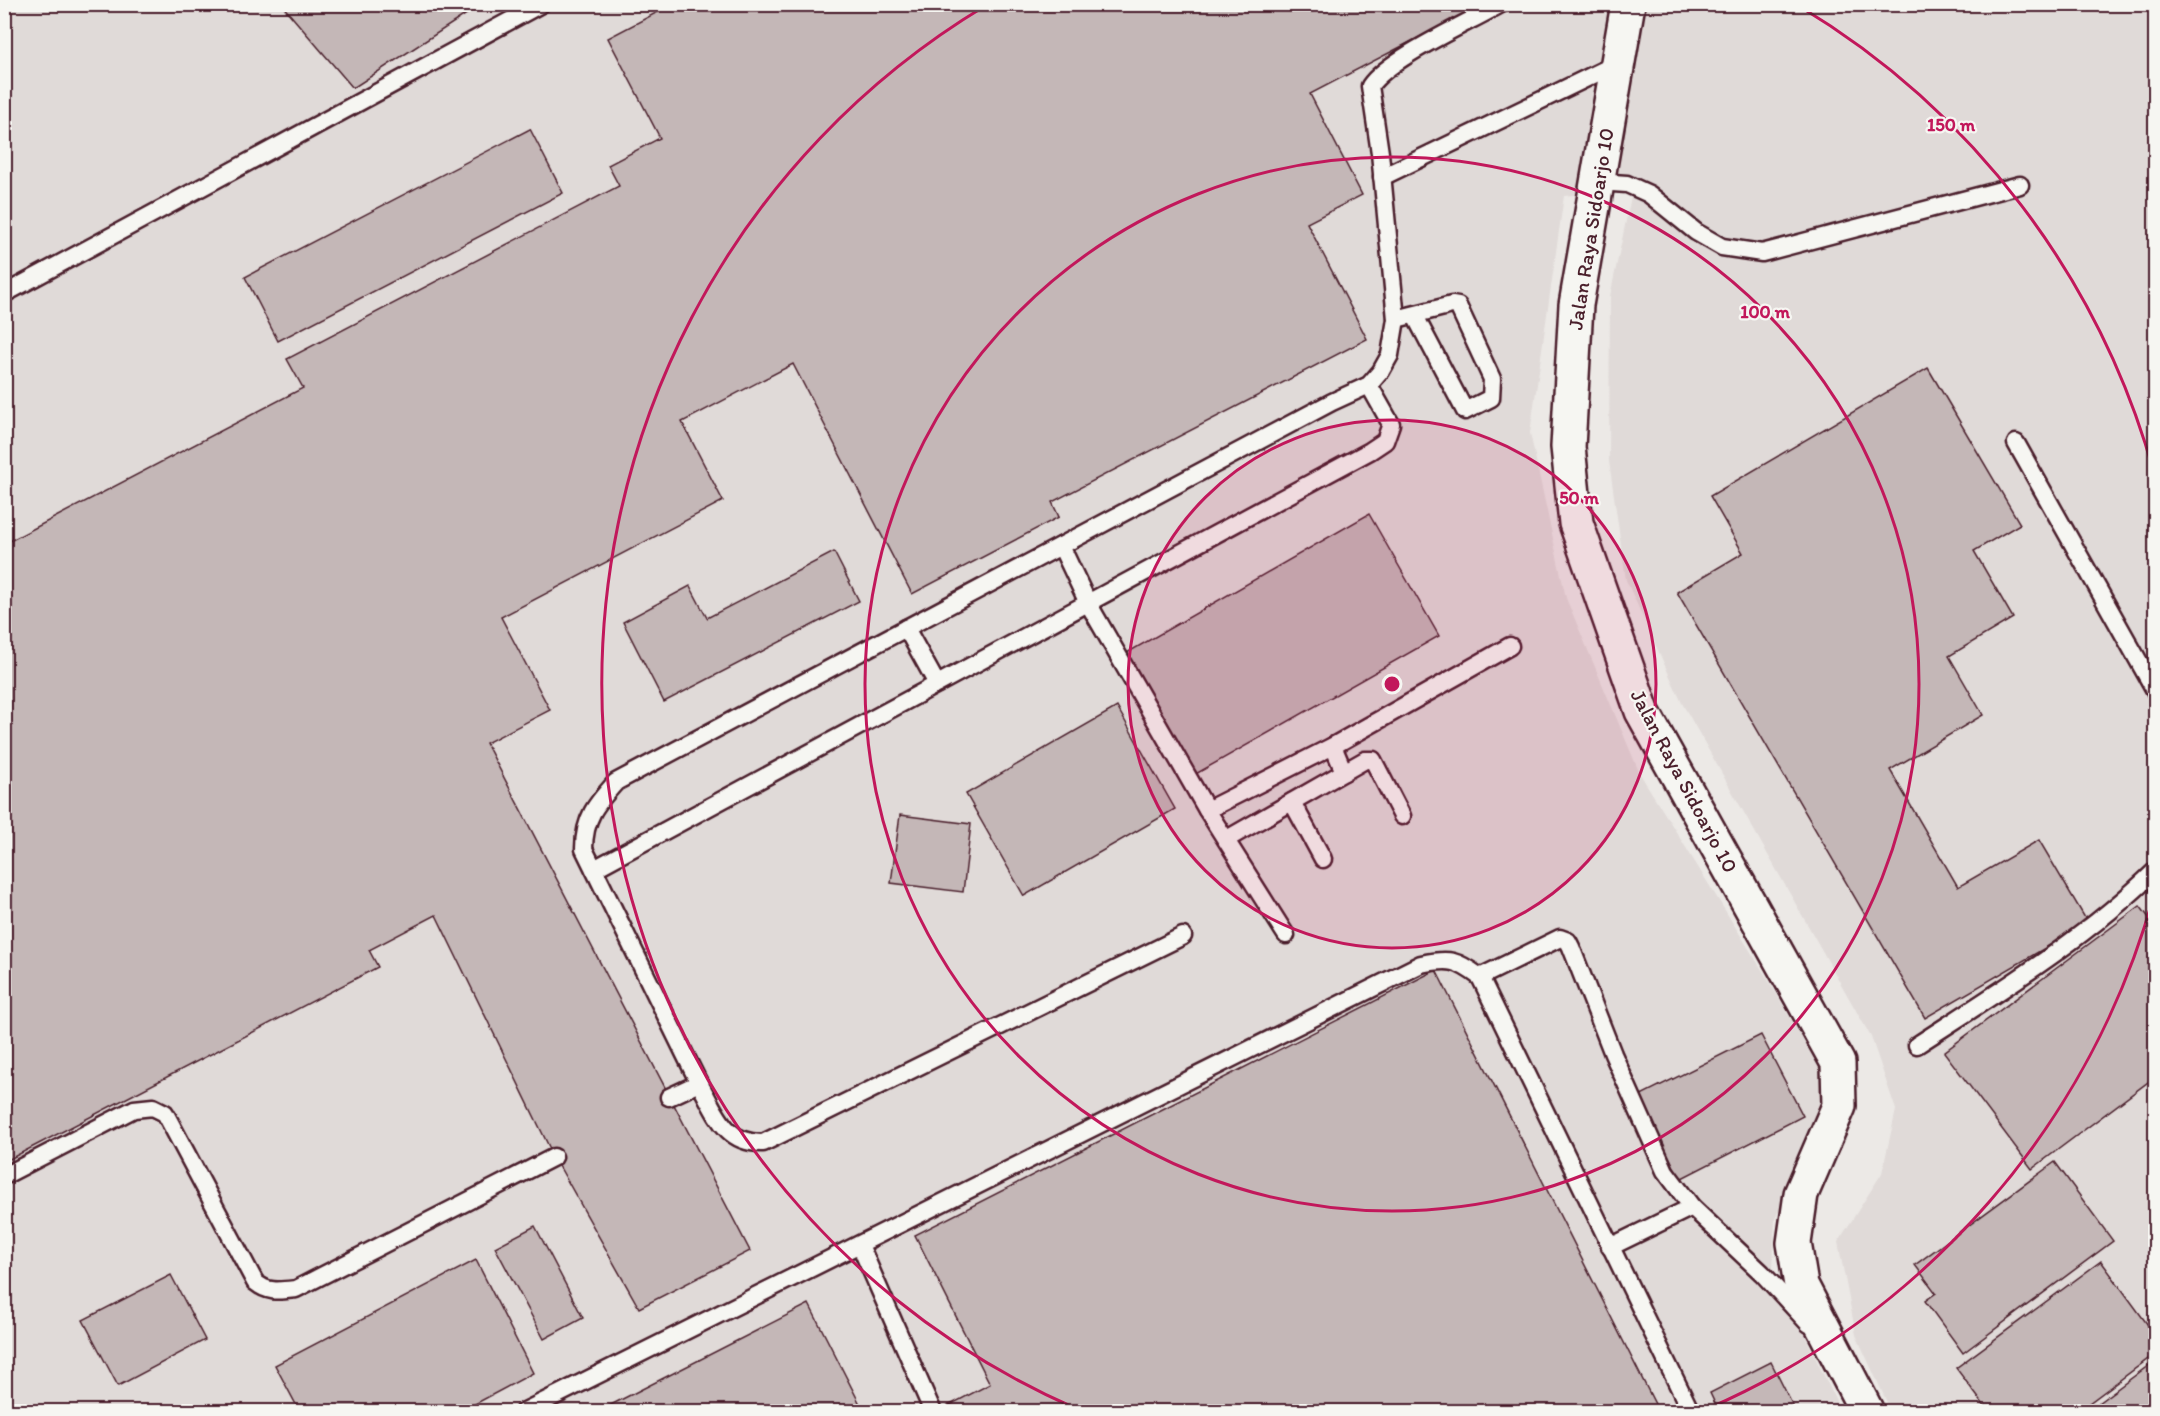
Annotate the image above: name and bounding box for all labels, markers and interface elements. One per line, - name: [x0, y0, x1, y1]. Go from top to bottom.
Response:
- text: 150 m: [1927, 114, 1976, 136]
- street label: Jalan Raya Sidoarjo 10: [1562, 126, 1619, 332]
- text: 100 m: [1740, 301, 1791, 323]
- text: 50 m: [1559, 487, 1600, 509]
- centre of rings: [1382, 674, 1402, 694]
- street label: Jalan Raya Sidoarjo 10: [1626, 685, 1743, 877]

